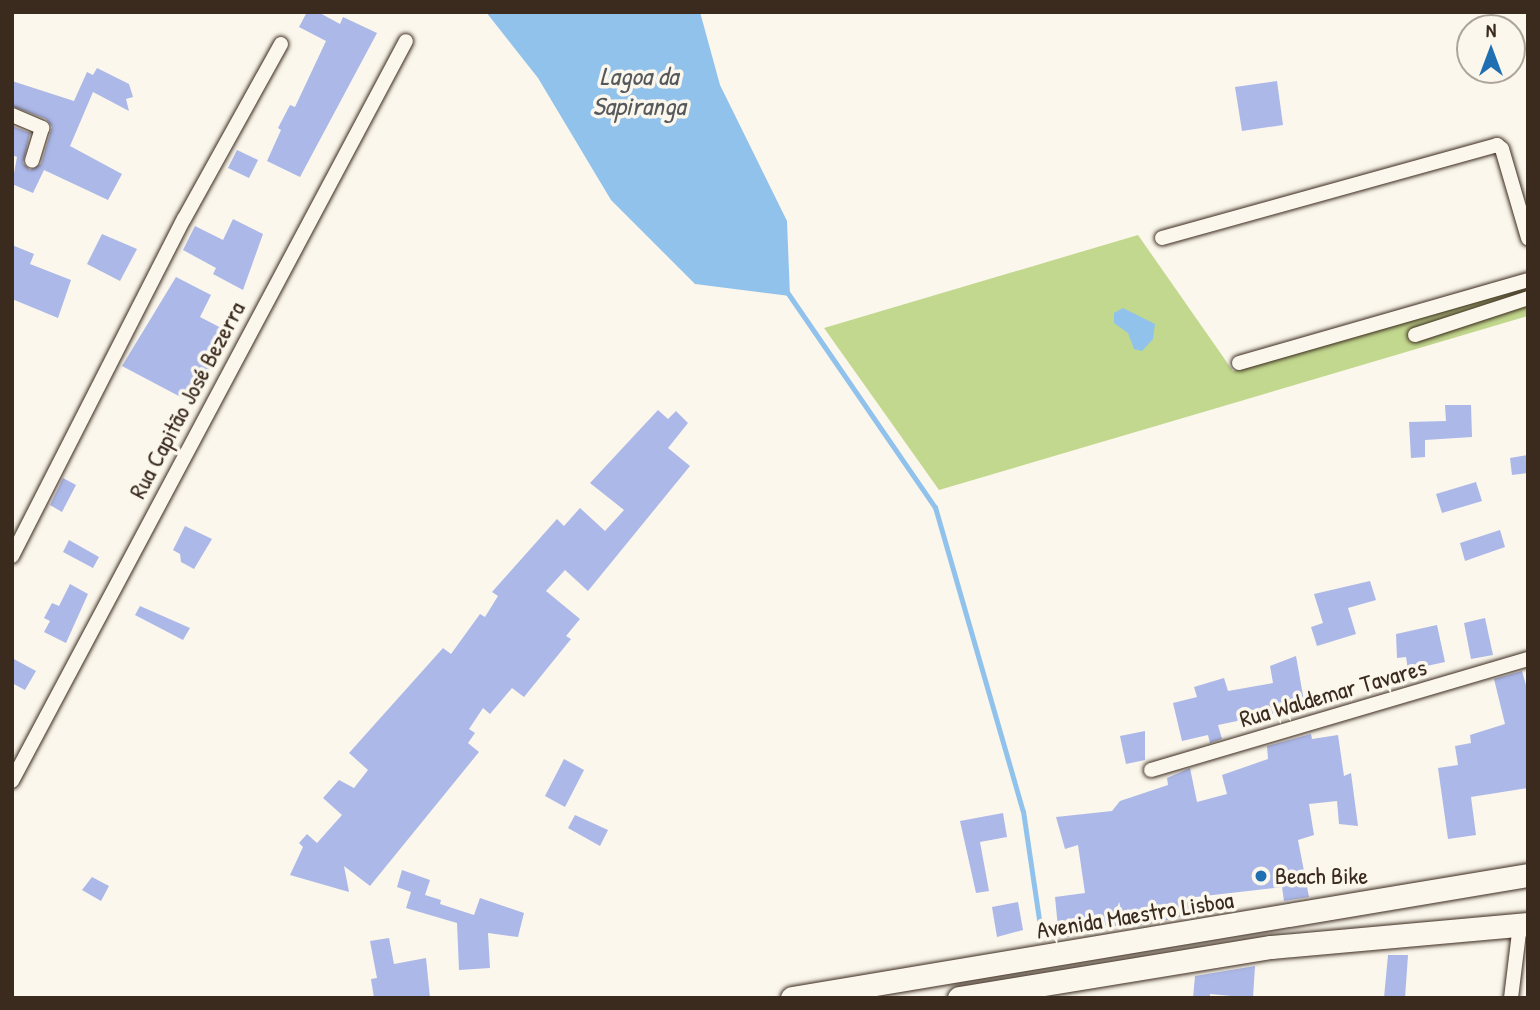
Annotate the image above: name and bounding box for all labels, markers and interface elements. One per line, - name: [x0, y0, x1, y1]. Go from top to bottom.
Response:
- north arrow: [1456, 14, 1526, 84]
- text: N: [1486, 17, 1496, 43]
- water label: Lagoa da Sapiranga: [593, 60, 685, 122]
- street label: Rua Capitão José Bezerra: [123, 297, 251, 503]
- street label: Rua Waldemar Tavares: [1236, 653, 1430, 733]
- place label: Beach Bike: [1275, 862, 1368, 890]
- marker: Beach Bike: [1253, 868, 1269, 884]
- street label: Avenida Maestro Lisboa: [1034, 885, 1236, 945]

